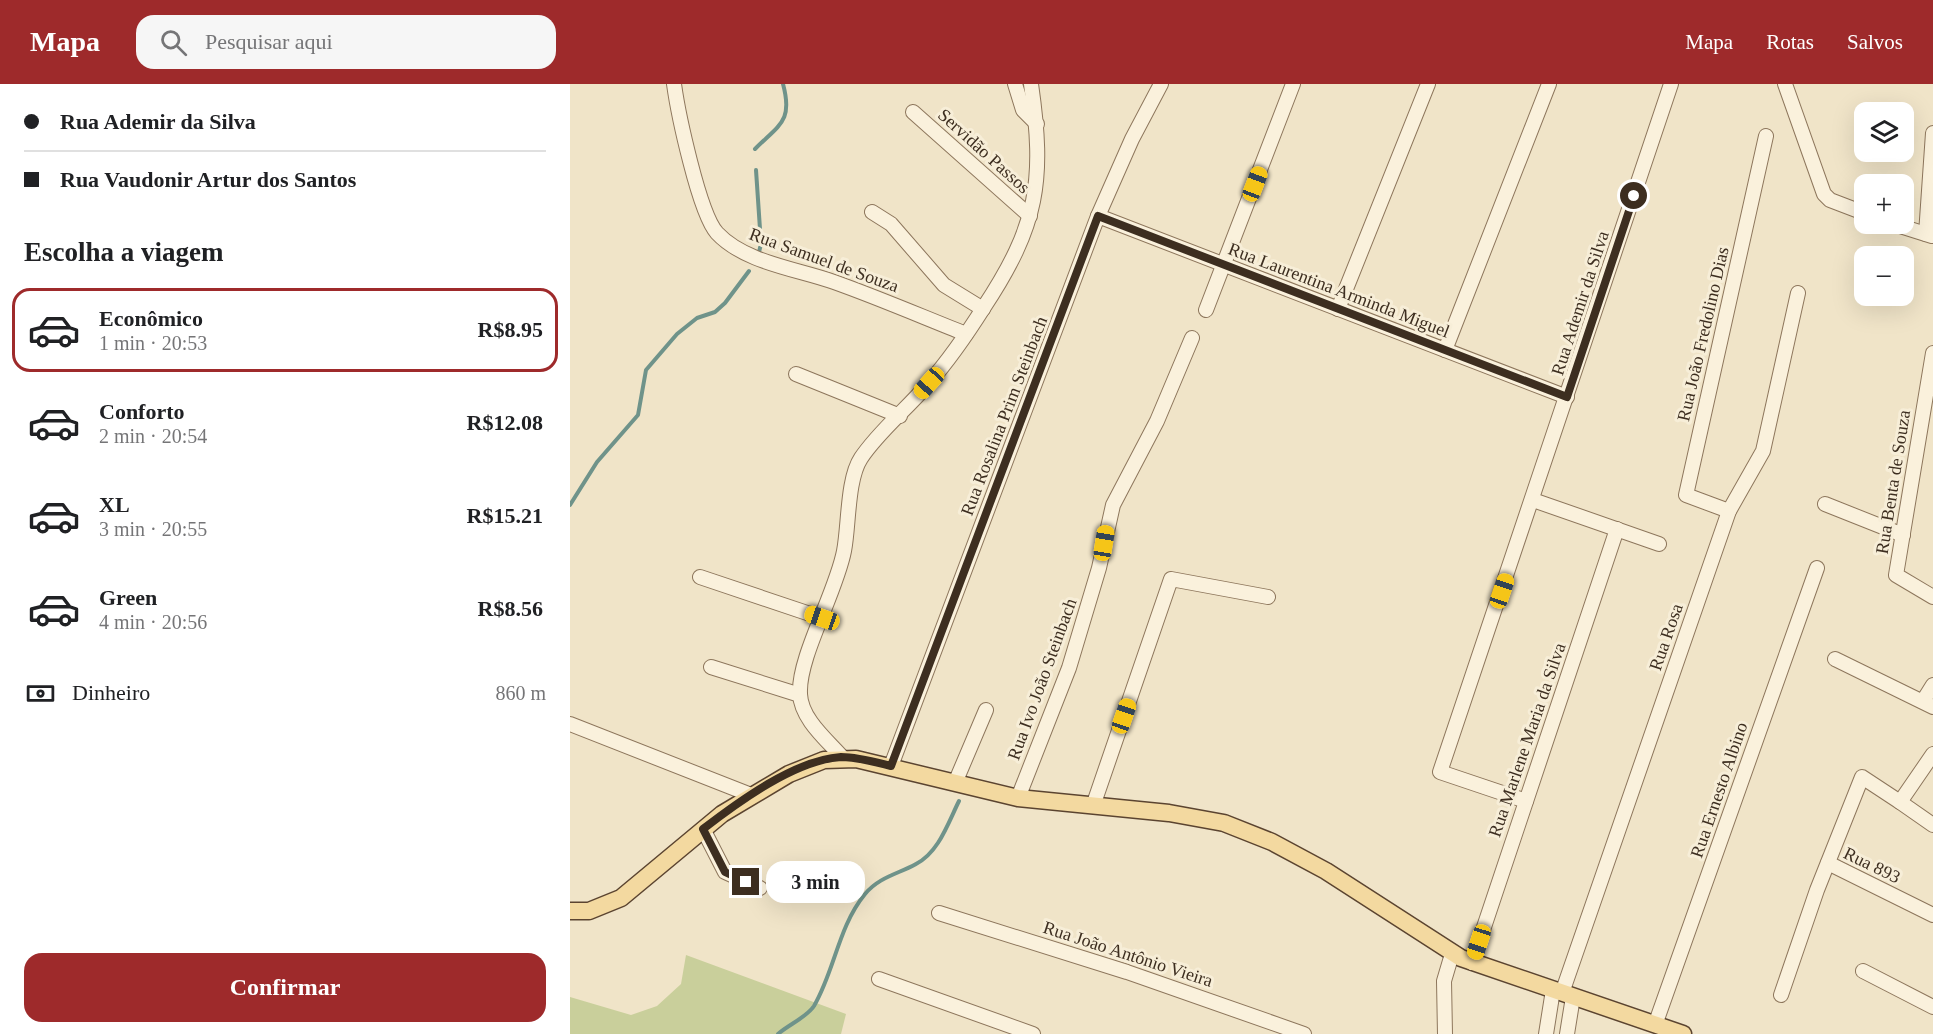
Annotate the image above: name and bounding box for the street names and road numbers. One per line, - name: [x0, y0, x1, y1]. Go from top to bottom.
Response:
- street label: Servidão Passos: [934, 105, 1034, 197]
- street label: Rua Samuel de Souza: [747, 224, 901, 296]
- street label: Rua Ademir da Silva: [1547, 228, 1613, 378]
- street label: Rua Laurentina Arminda Miguel: [1226, 238, 1452, 342]
- street label: Rua João Fredolino Dias: [1673, 245, 1733, 423]
- street label: Rua Rosalina Prim Steinbach: [957, 314, 1051, 518]
- street label: Rua Benta de Souza: [1872, 409, 1914, 555]
- street label: Rua Ivo João Steinbach: [1003, 595, 1081, 763]
- street label: Rua Rosa: [1645, 601, 1687, 673]
- street label: Rua Marlene Maria da Silva: [1484, 640, 1570, 840]
- street label: Rua Ernesto Albino: [1686, 720, 1752, 860]
- street label: Rua 893: [1840, 843, 1904, 887]
- street label: Rua João Antônio Vieira: [1041, 917, 1215, 991]

